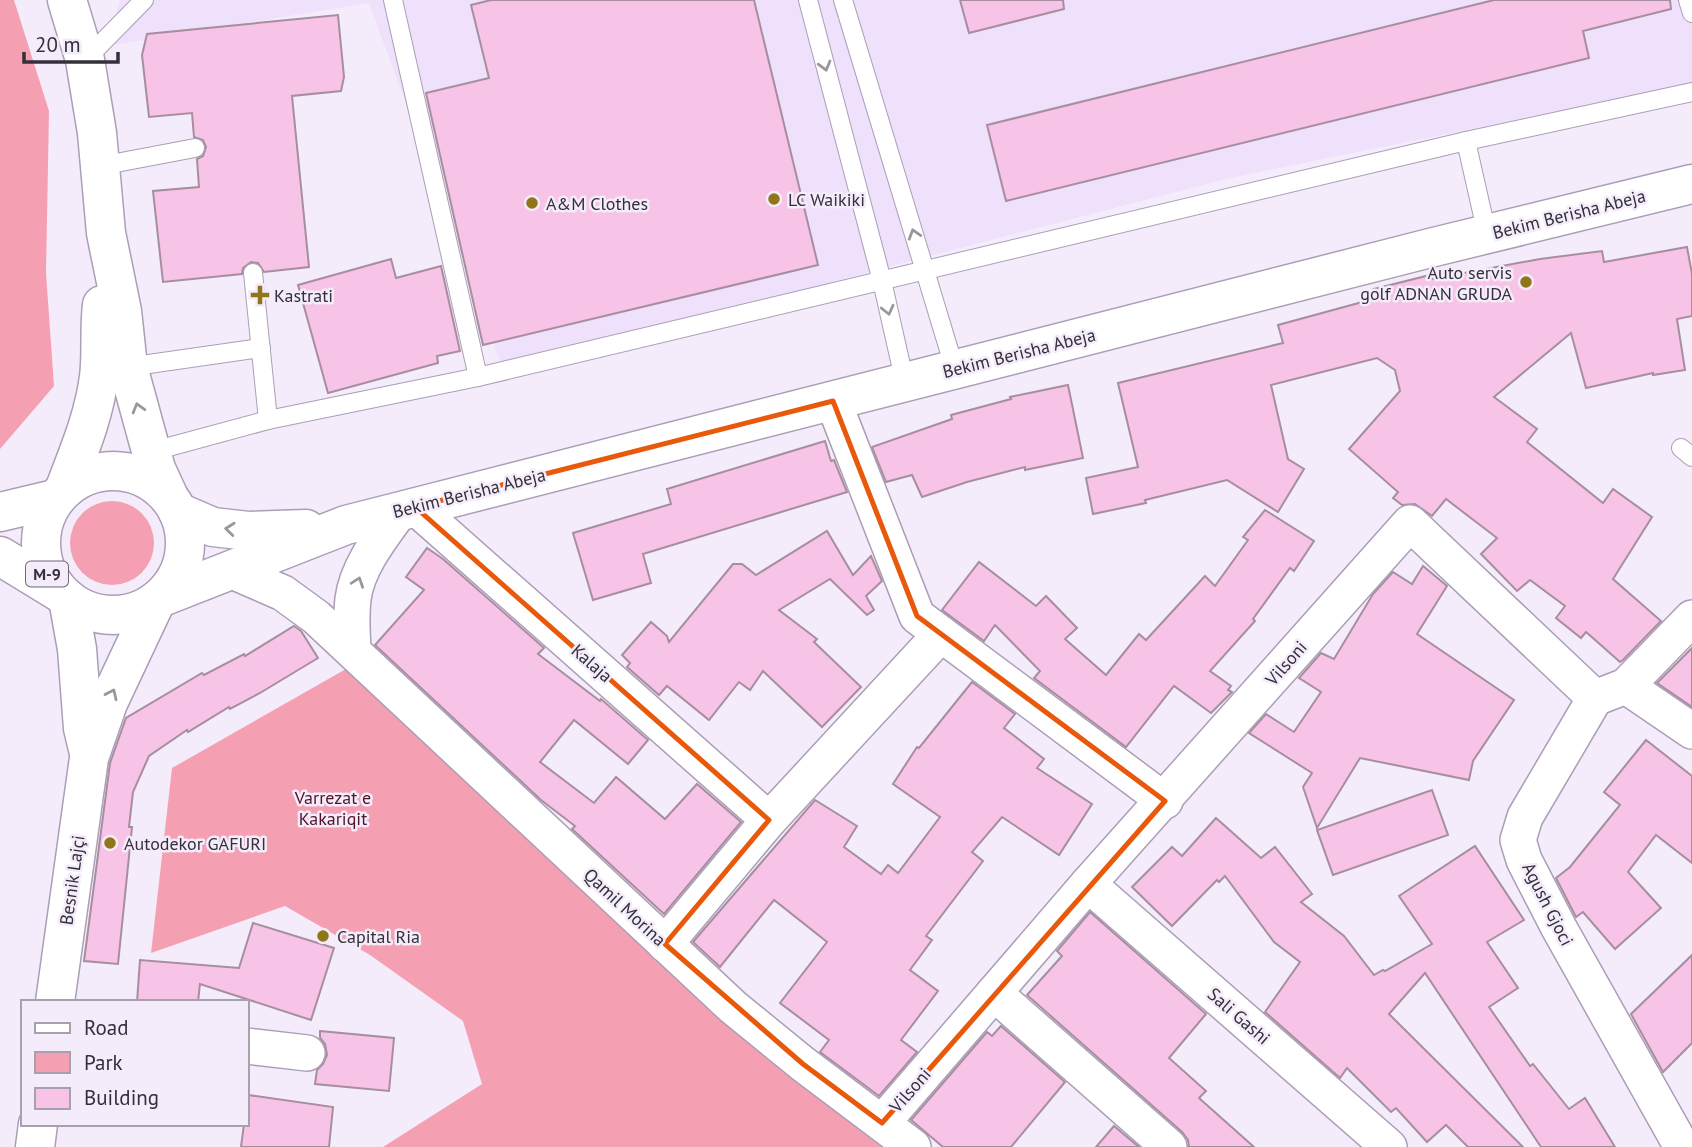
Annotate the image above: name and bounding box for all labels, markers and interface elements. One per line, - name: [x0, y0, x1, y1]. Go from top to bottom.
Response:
- scale bar: [24, 21, 119, 65]
- text: 20 m: [35, 31, 81, 58]
- one-way arrow: [817, 60, 831, 72]
- street label: Bekim Berisha Abeja: [1490, 184, 1648, 244]
- place label: LC Waikiki: [788, 188, 865, 211]
- marker: LC Waikiki: [766, 191, 782, 207]
- place label: A&M Clothes: [546, 192, 648, 215]
- marker: A&M Clothes: [524, 195, 540, 211]
- one-way arrow: [908, 228, 923, 240]
- place label: Auto servis golf ADNAN GRUDA: [1360, 261, 1512, 305]
- marker: Auto servis golf ADNAN GRUDA: [1518, 274, 1534, 290]
- place label: Kastrati: [274, 284, 333, 307]
- marker: Kastrati: [252, 287, 268, 303]
- one-way arrow: [880, 304, 895, 316]
- street label: Bekim Berisha Abeja: [940, 323, 1098, 383]
- one-way arrow: [132, 402, 147, 414]
- street label: Bekim Berisha Abeja: [390, 463, 548, 523]
- one-way arrow: [224, 521, 235, 536]
- road number: M-9: [26, 562, 68, 586]
- one-way arrow: [350, 576, 364, 589]
- street label: Vilsoni: [1260, 636, 1312, 691]
- street label: Kalaja: [567, 639, 617, 687]
- one-way arrow: [104, 689, 118, 701]
- park label: Varrezat e Kakariqit: [294, 786, 371, 830]
- place label: Autodekor GAFURI: [124, 832, 266, 855]
- street label: Besnik Lajçi: [54, 834, 90, 926]
- marker: Autodekor GAFURI: [102, 835, 118, 851]
- street label: Agush Gjoci: [1517, 859, 1579, 949]
- street label: Qamil Morina: [579, 863, 671, 951]
- place label: Capital Ria: [337, 925, 420, 948]
- marker: Capital Ria: [315, 928, 331, 944]
- street label: Sali Gashi: [1203, 983, 1275, 1049]
- legend: [21, 1000, 248, 1126]
- text: Road: [84, 1014, 128, 1041]
- text: Park: [84, 1049, 123, 1076]
- street label: Vilsoni: [884, 1063, 936, 1118]
- text: Building: [84, 1084, 159, 1111]

